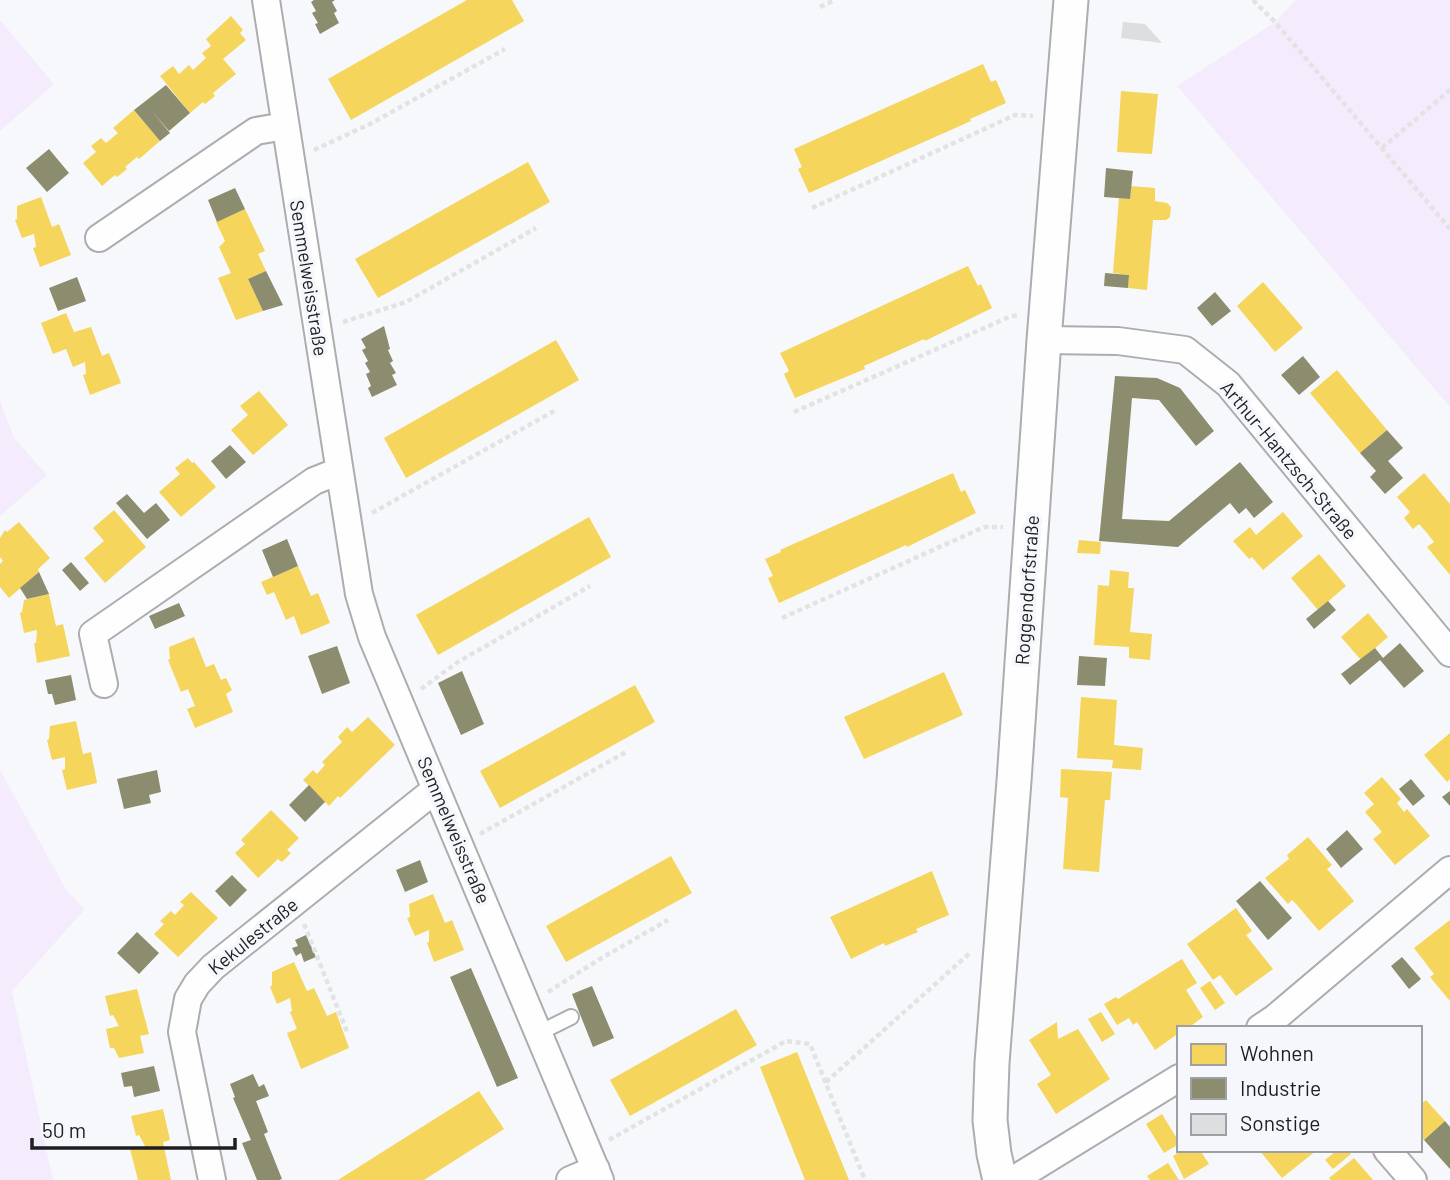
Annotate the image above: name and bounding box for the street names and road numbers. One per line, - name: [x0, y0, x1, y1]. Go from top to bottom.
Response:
- street label: Semmelweisstraße: [286, 198, 333, 358]
- street label: Arthur-Hantzsch-Straße: [1216, 376, 1362, 544]
- street label: Roggendorfstraße: [1010, 514, 1043, 666]
- street label: Semmelweisstraße: [413, 753, 496, 907]
- street label: Kekulestraße: [203, 892, 302, 979]

